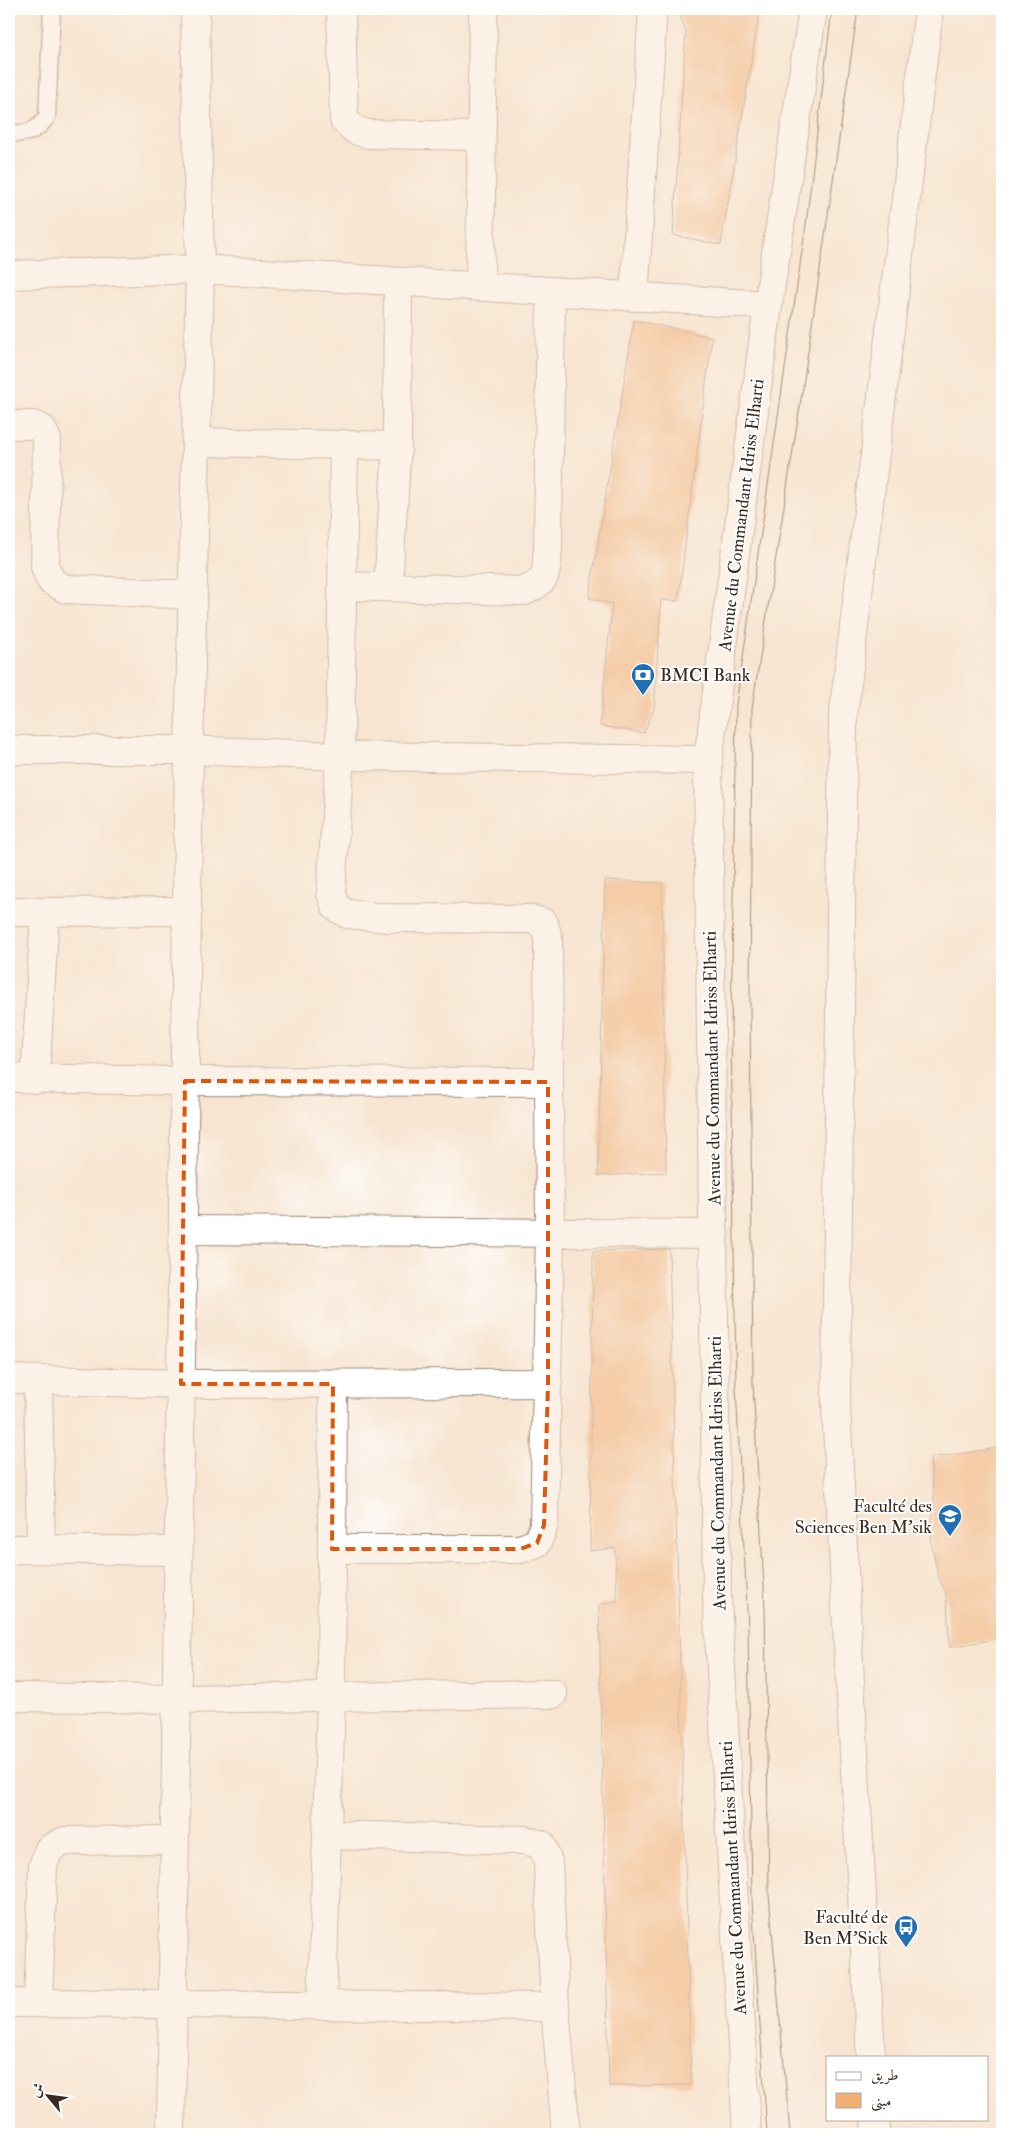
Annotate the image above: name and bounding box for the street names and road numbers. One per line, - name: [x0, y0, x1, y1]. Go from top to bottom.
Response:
- street label: Avenue du Commandant Idriss Elharti: [713, 377, 770, 654]
- street label: Avenue du Commandant Idriss Elharti: [699, 930, 726, 1206]
- street label: Avenue du Commandant Idriss Elharti: [704, 1335, 731, 1611]
- street label: Avenue du Commandant Idriss Elharti: [715, 1740, 752, 2017]

